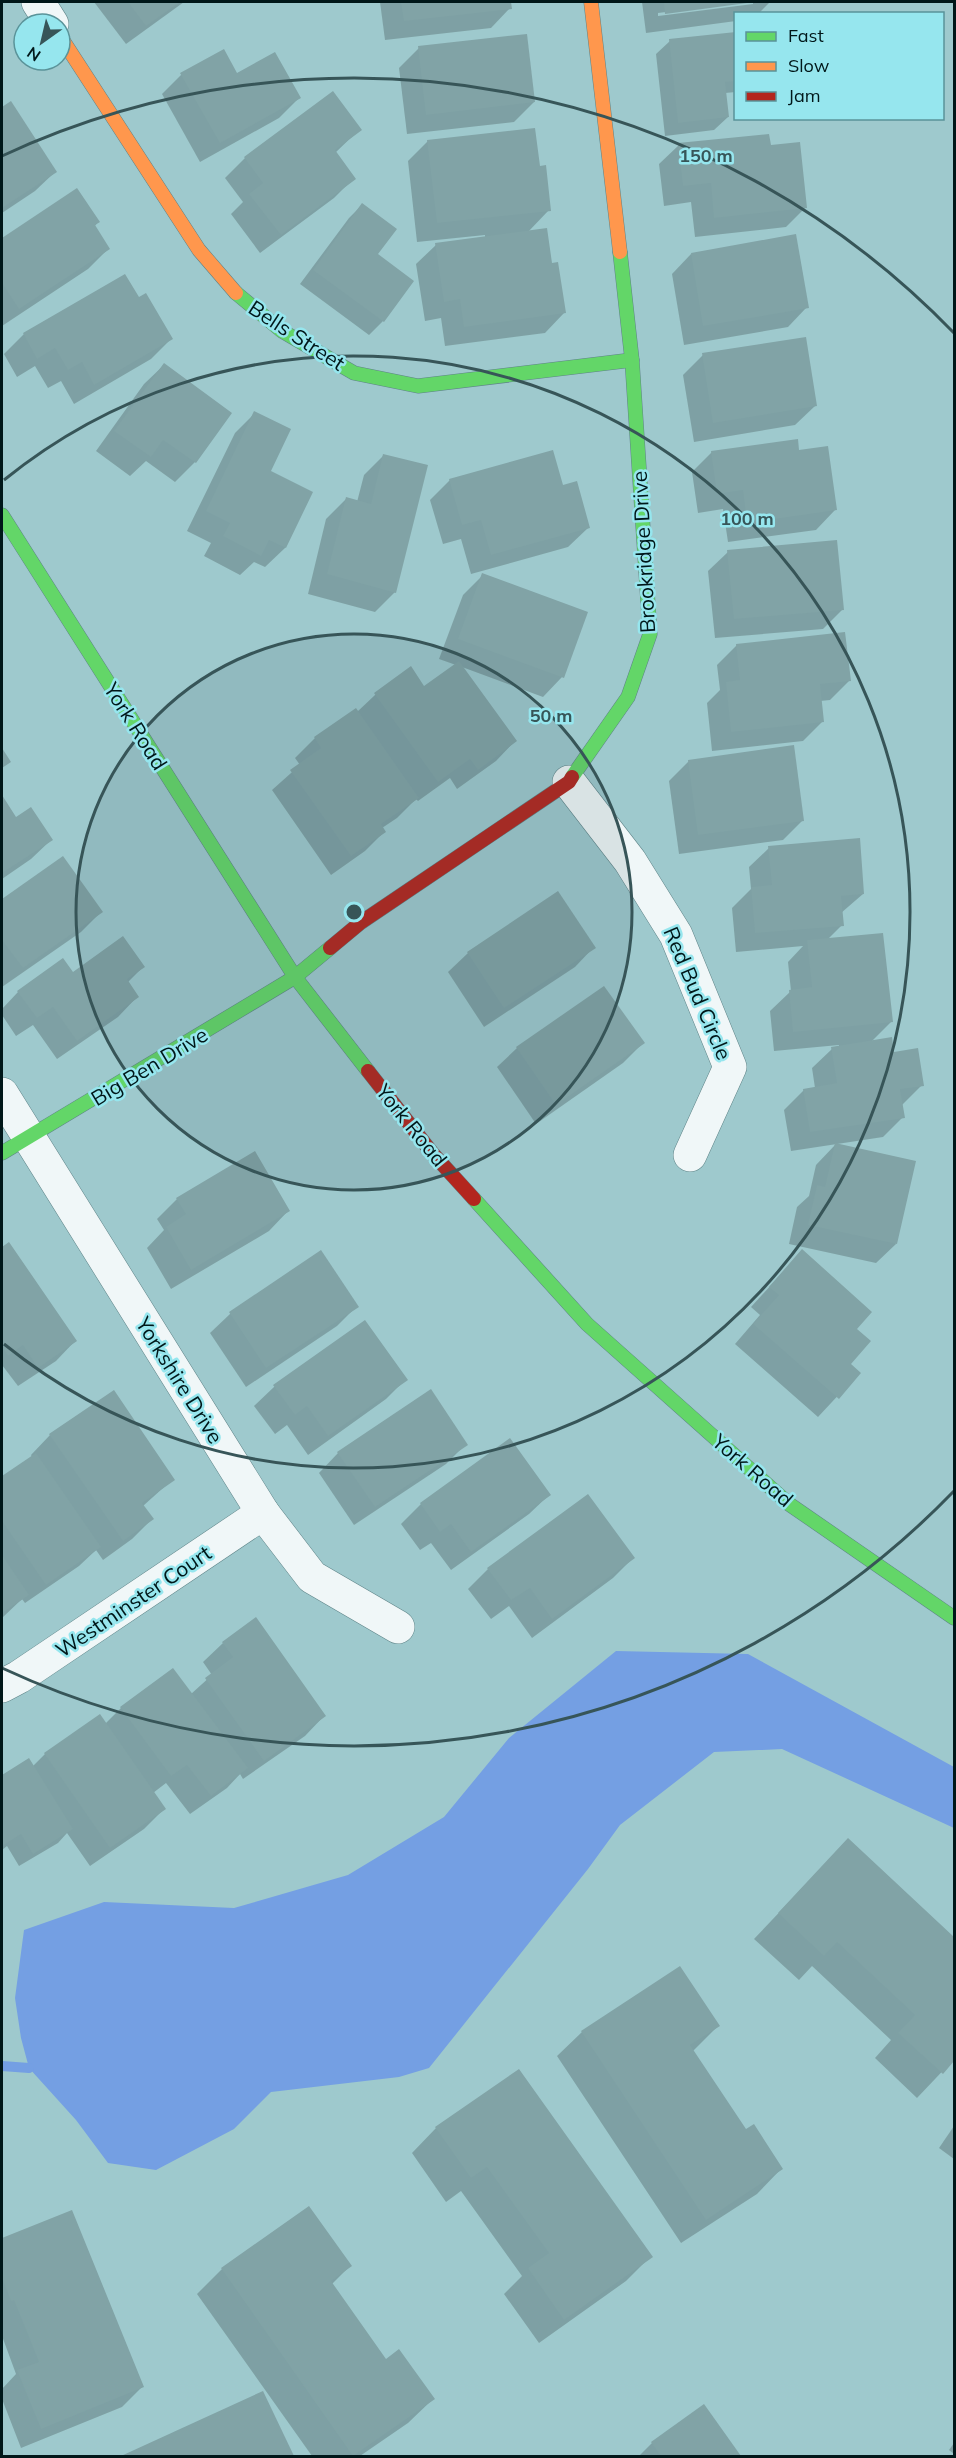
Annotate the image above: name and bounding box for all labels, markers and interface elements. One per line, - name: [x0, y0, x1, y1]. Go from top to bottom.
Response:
- north arrow: [12, 12, 72, 72]
- legend: [734, 12, 944, 120]
- text: Fast: [788, 24, 824, 47]
- text: N: [23, 43, 44, 66]
- text: Slow: [788, 54, 830, 77]
- text: Jam: [788, 84, 821, 107]
- text: 150 m: [679, 144, 733, 167]
- street label: Bells Street: [244, 294, 350, 376]
- street label: Brookridge Drive: [626, 470, 660, 634]
- text: 100 m: [720, 507, 774, 530]
- street label: York Road: [98, 676, 173, 775]
- text: 50 m: [530, 704, 572, 727]
- centre of rings: [344, 902, 364, 922]
- street label: Red Bud Circle: [658, 923, 738, 1063]
- street label: Big Ben Drive: [86, 1021, 212, 1111]
- street label: York Road: [370, 1078, 453, 1171]
- street label: Yorkshire Drive: [130, 1311, 229, 1448]
- street label: York Road: [707, 1427, 799, 1512]
- street label: Westminster Court: [50, 1539, 216, 1663]

